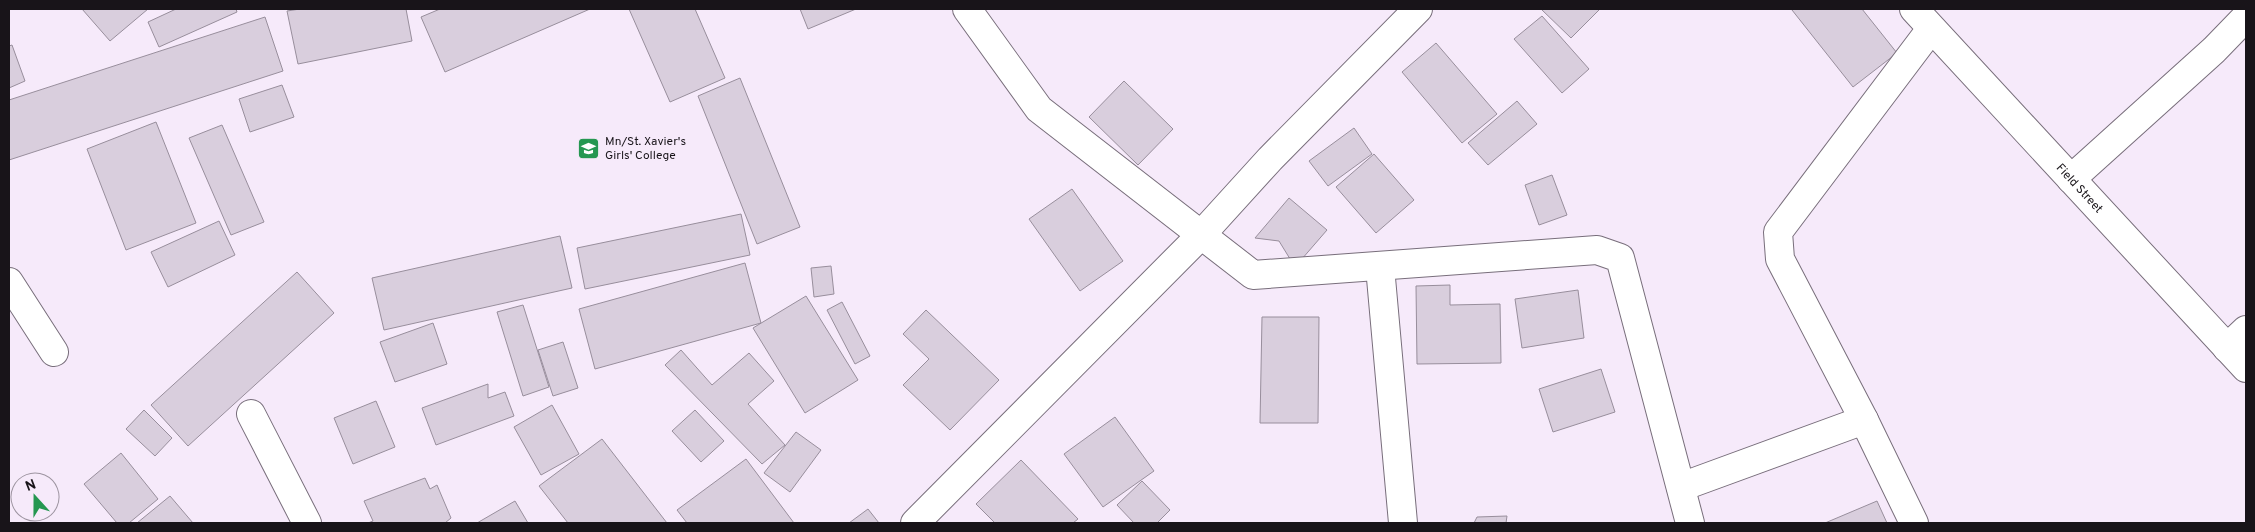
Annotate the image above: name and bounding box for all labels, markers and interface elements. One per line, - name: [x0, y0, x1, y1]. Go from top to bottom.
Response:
- place label: Mn/St. Xavier's Girls' College: [605, 134, 686, 164]
- school or university icon: Mn/St. Xavier's Girls' College: [577, 136, 601, 160]
- street label: Field Street: [2052, 161, 2106, 217]
- north arrow: [10, 472, 60, 522]
- text: N: [23, 477, 39, 496]

